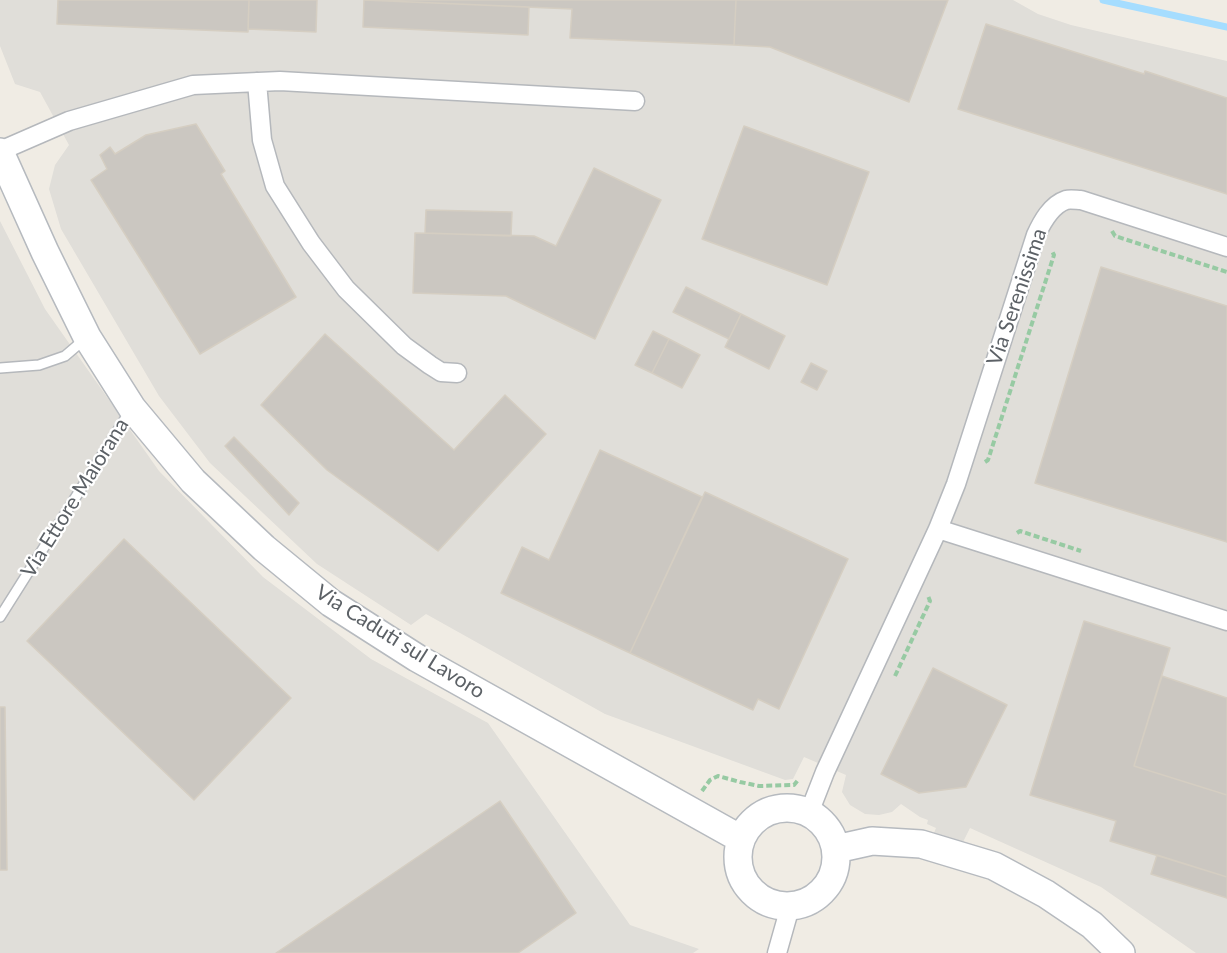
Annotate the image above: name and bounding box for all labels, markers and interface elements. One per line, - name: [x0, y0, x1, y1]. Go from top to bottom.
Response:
- street label: Via Serenissima: [982, 225, 1052, 369]
- street label: Via Ettore Maiorana: [16, 414, 134, 582]
- street label: Via Caduti sul Lavoro: [311, 580, 489, 704]

